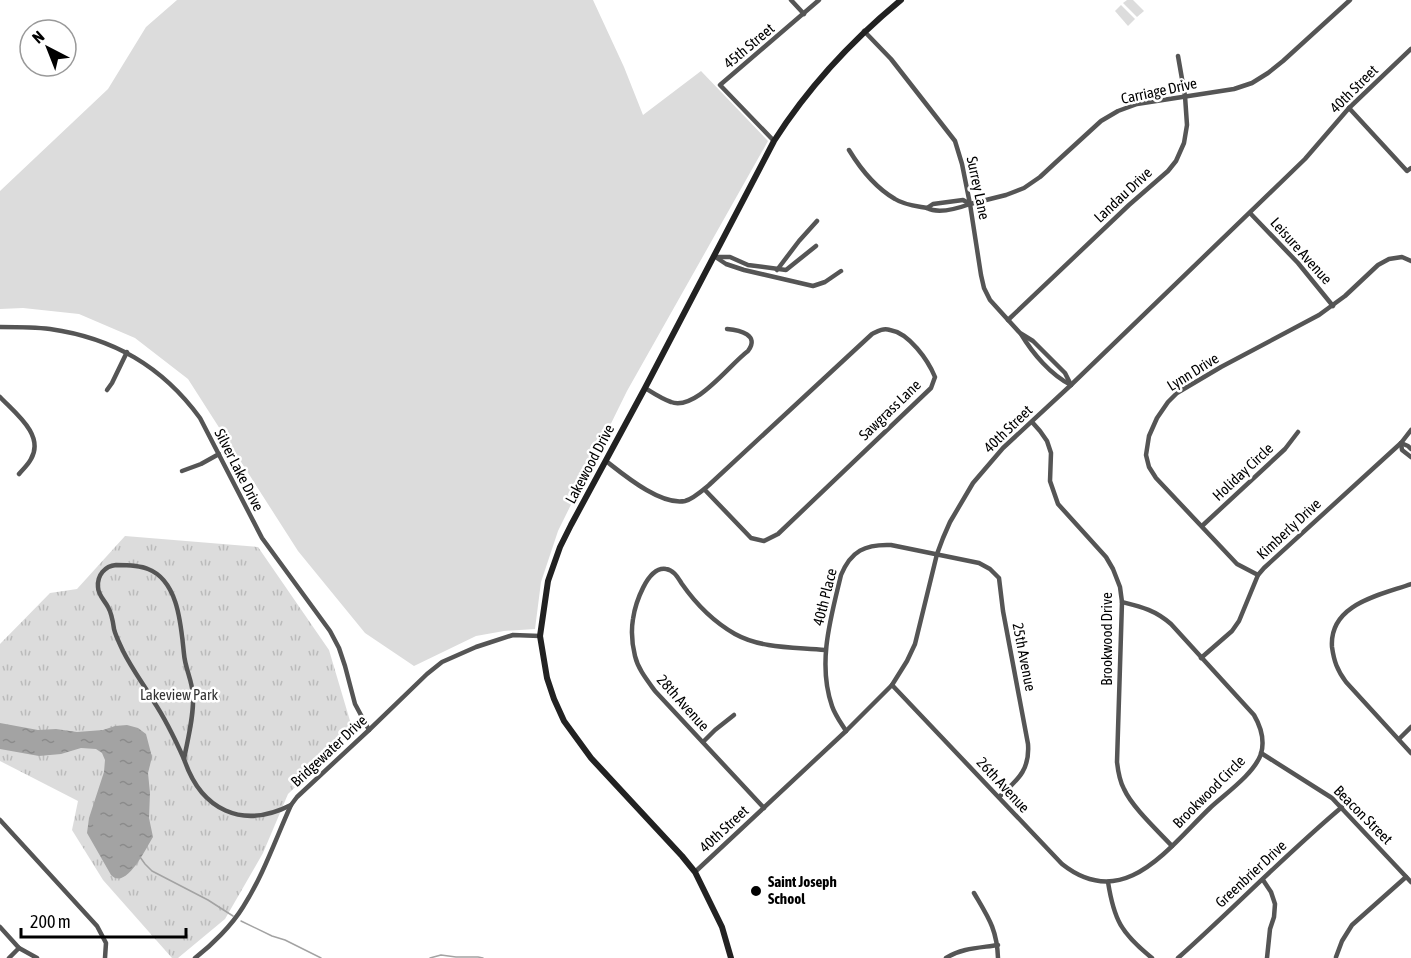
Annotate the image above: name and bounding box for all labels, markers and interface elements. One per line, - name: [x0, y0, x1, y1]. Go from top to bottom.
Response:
- north arrow: [18, 18, 78, 78]
- street label: 45th Street: [720, 20, 777, 72]
- text: N: [28, 27, 47, 47]
- street label: 40th Street: [1326, 61, 1381, 116]
- street label: Carriage Drive: [1119, 74, 1199, 107]
- street label: Surrey Lane: [964, 155, 994, 221]
- street label: Landau Drive: [1090, 164, 1155, 226]
- street label: Leisure Avenue: [1267, 214, 1336, 287]
- street label: Lynn Drive: [1164, 349, 1222, 394]
- street label: Sawgrass Lane: [855, 376, 924, 443]
- street label: 40th Street: [980, 401, 1035, 456]
- street label: Lakewood Drive: [562, 421, 618, 506]
- street label: Silver Lake Drive: [211, 426, 268, 514]
- street label: Holiday Circle: [1209, 439, 1277, 504]
- street label: Kimberly Drive: [1253, 495, 1324, 563]
- street label: 40th Place: [809, 566, 840, 627]
- street label: Brookwood Drive: [1098, 592, 1115, 686]
- street label: 25th Avenue: [1010, 621, 1039, 693]
- street label: 28th Avenue: [654, 671, 713, 734]
- park label: Lakeview Park: [140, 686, 218, 703]
- street label: Bridgewater Drive: [287, 711, 370, 790]
- street label: Brookwood Circle: [1169, 752, 1248, 831]
- street label: 26th Avenue: [974, 754, 1033, 816]
- street label: Beacon Street: [1331, 782, 1396, 847]
- street label: 40th Street: [696, 802, 752, 856]
- street label: Greenbrier Drive: [1212, 836, 1290, 911]
- place label: Saint Joseph School: [768, 873, 837, 907]
- marker: Saint Joseph School: [749, 884, 763, 898]
- scale bar: [21, 901, 186, 939]
- text: 200 m: [30, 911, 71, 932]

